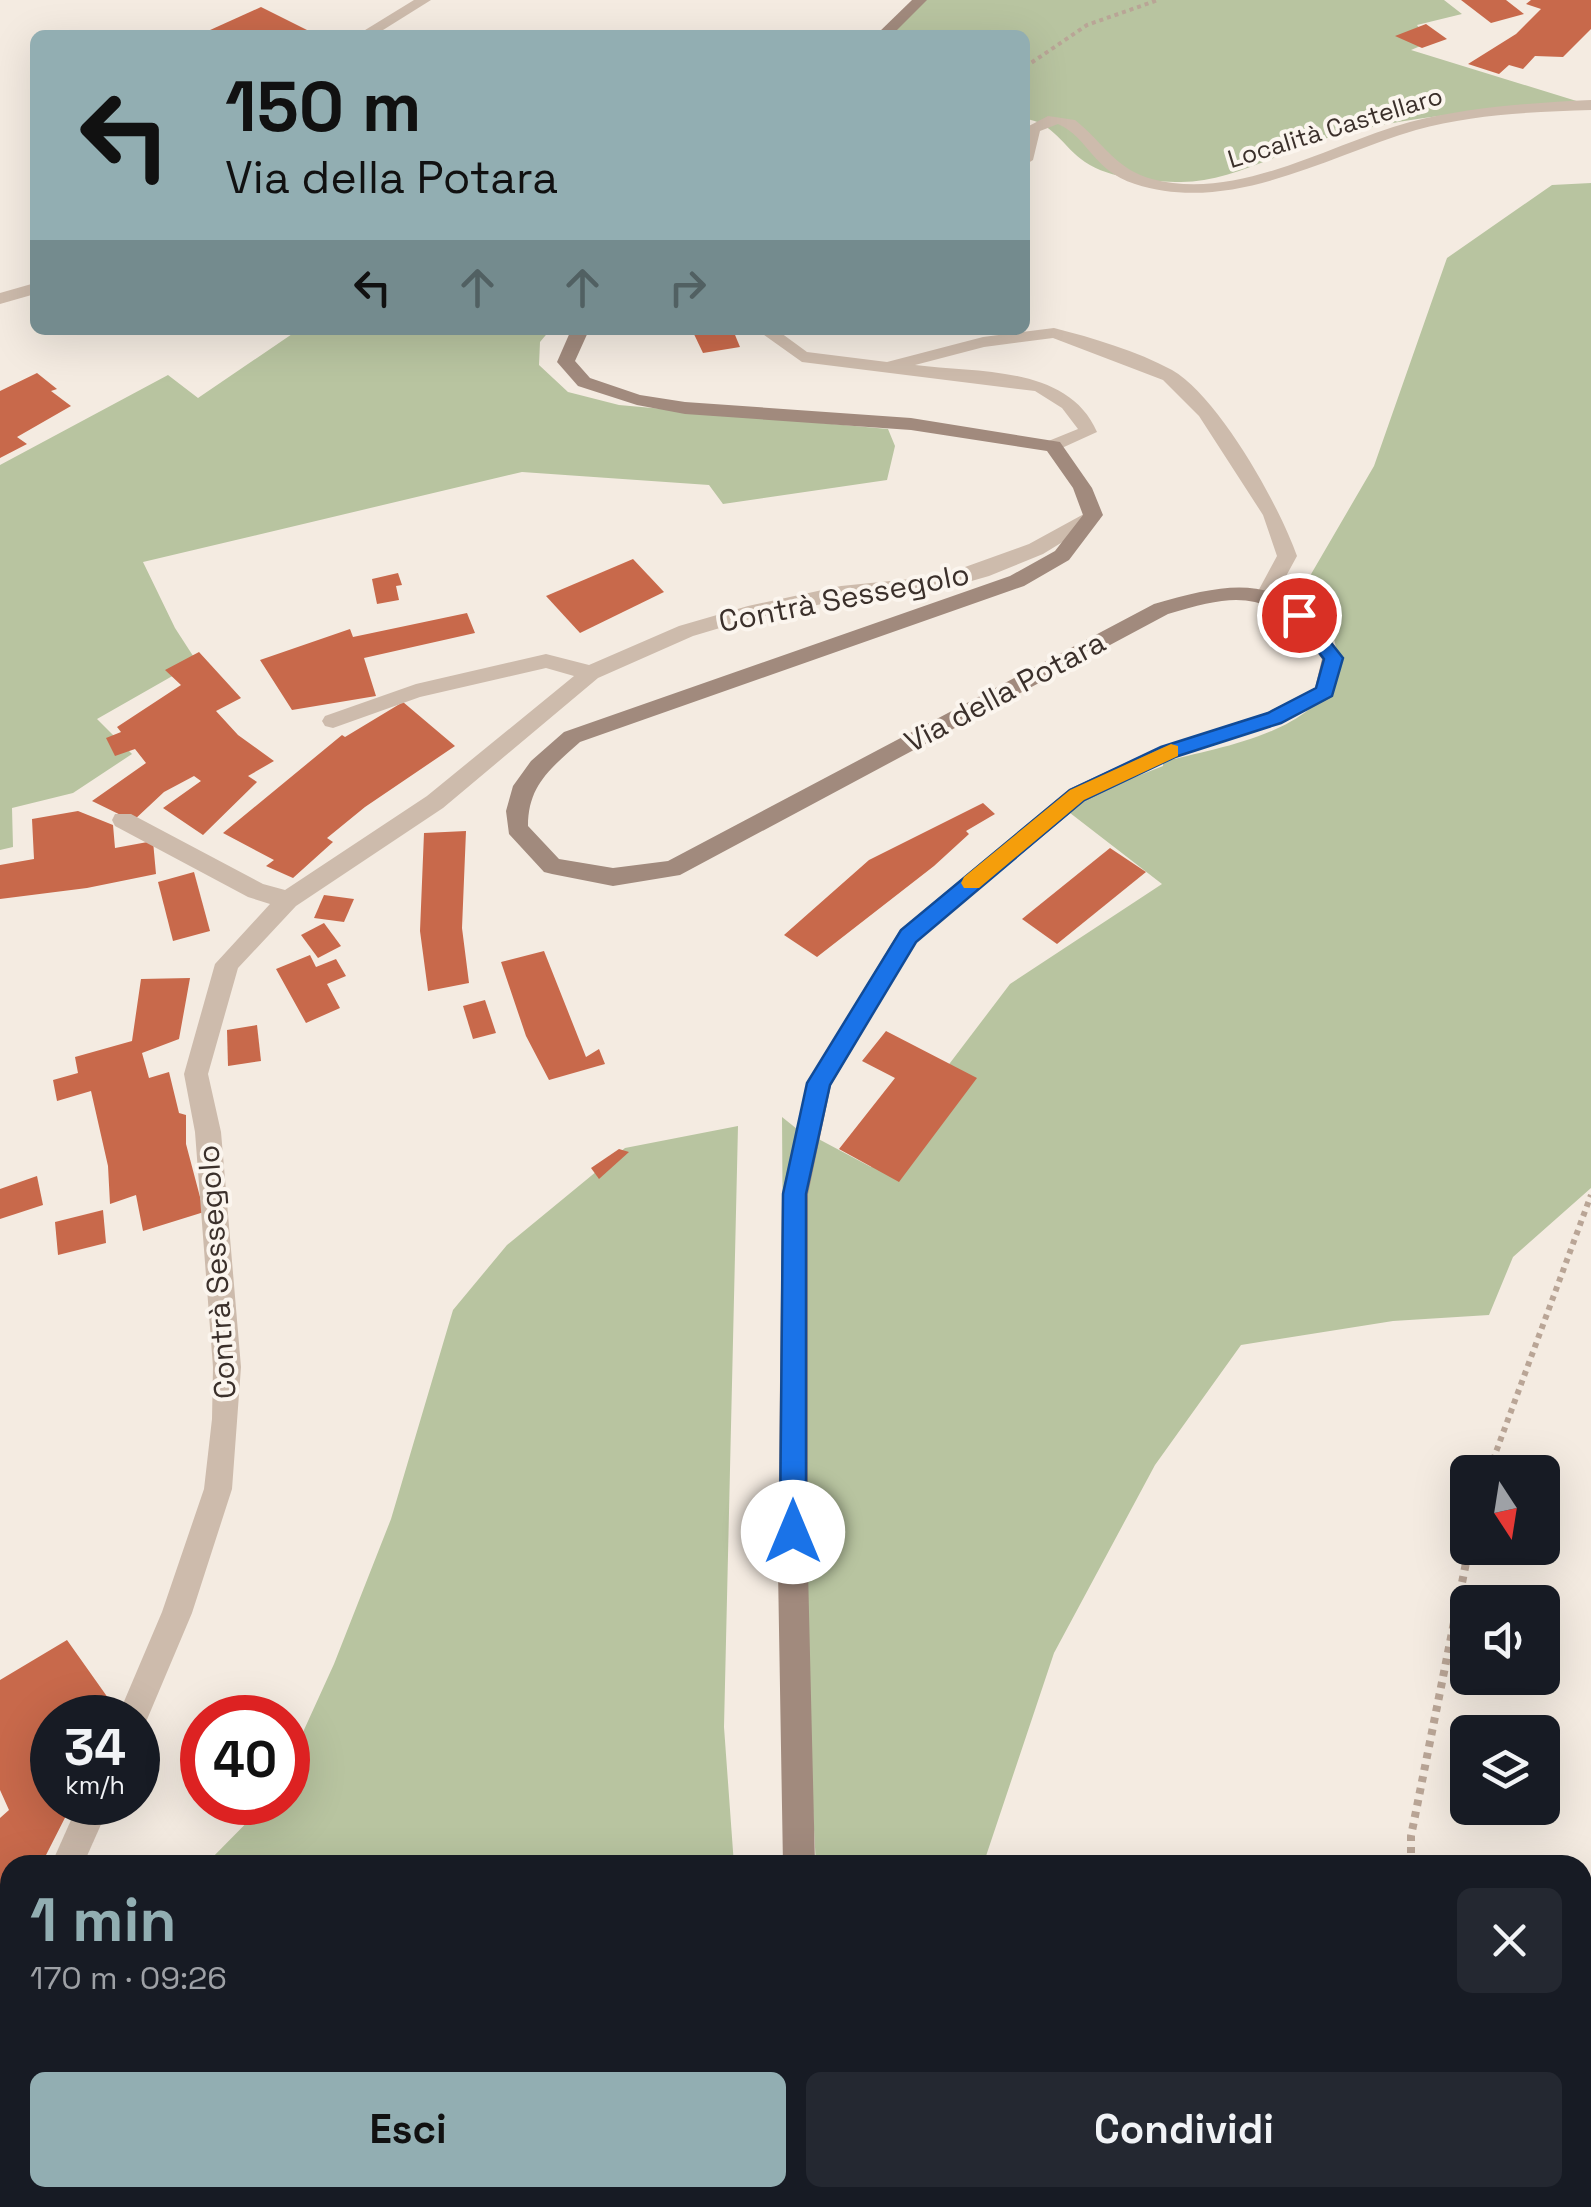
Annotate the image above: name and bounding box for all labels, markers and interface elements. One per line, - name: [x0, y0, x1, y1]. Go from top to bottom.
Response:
- text: 150 m: [225, 62, 422, 151]
- icon: left: [60, 70, 190, 200]
- street label: Località Castellaro: [1224, 79, 1446, 175]
- text: Via della Potara: [225, 149, 558, 206]
- icon: left: [345, 260, 400, 315]
- icon: ahead: [450, 260, 505, 315]
- icon: ahead: [555, 260, 610, 315]
- icon: right: [660, 260, 715, 315]
- street label: Contrà Sessegolo: [715, 554, 973, 641]
- pin: [1257, 573, 1342, 658]
- icon: arrive: [1272, 588, 1327, 643]
- street label: Via della Potara: [898, 622, 1112, 761]
- street label: Contrà Sessegolo: [188, 1144, 245, 1400]
- north arrow: [1450, 1455, 1560, 1565]
- map controls: [1450, 1455, 1560, 1825]
- position arrow: [741, 1480, 845, 1584]
- button: sound: [1450, 1585, 1560, 1695]
- speed limit sign: 40: [180, 1695, 310, 1825]
- button: layers: [1450, 1715, 1560, 1825]
- text: 34: [64, 1716, 126, 1780]
- text: km/h: [65, 1769, 125, 1801]
- text: 1 min: [30, 1882, 177, 1959]
- button: close: [1457, 1888, 1562, 1993]
- text: 170 m · 09:26: [30, 1958, 227, 1998]
- button: Esci: [30, 2072, 786, 2187]
- button: Condividi: [806, 2072, 1562, 2187]

